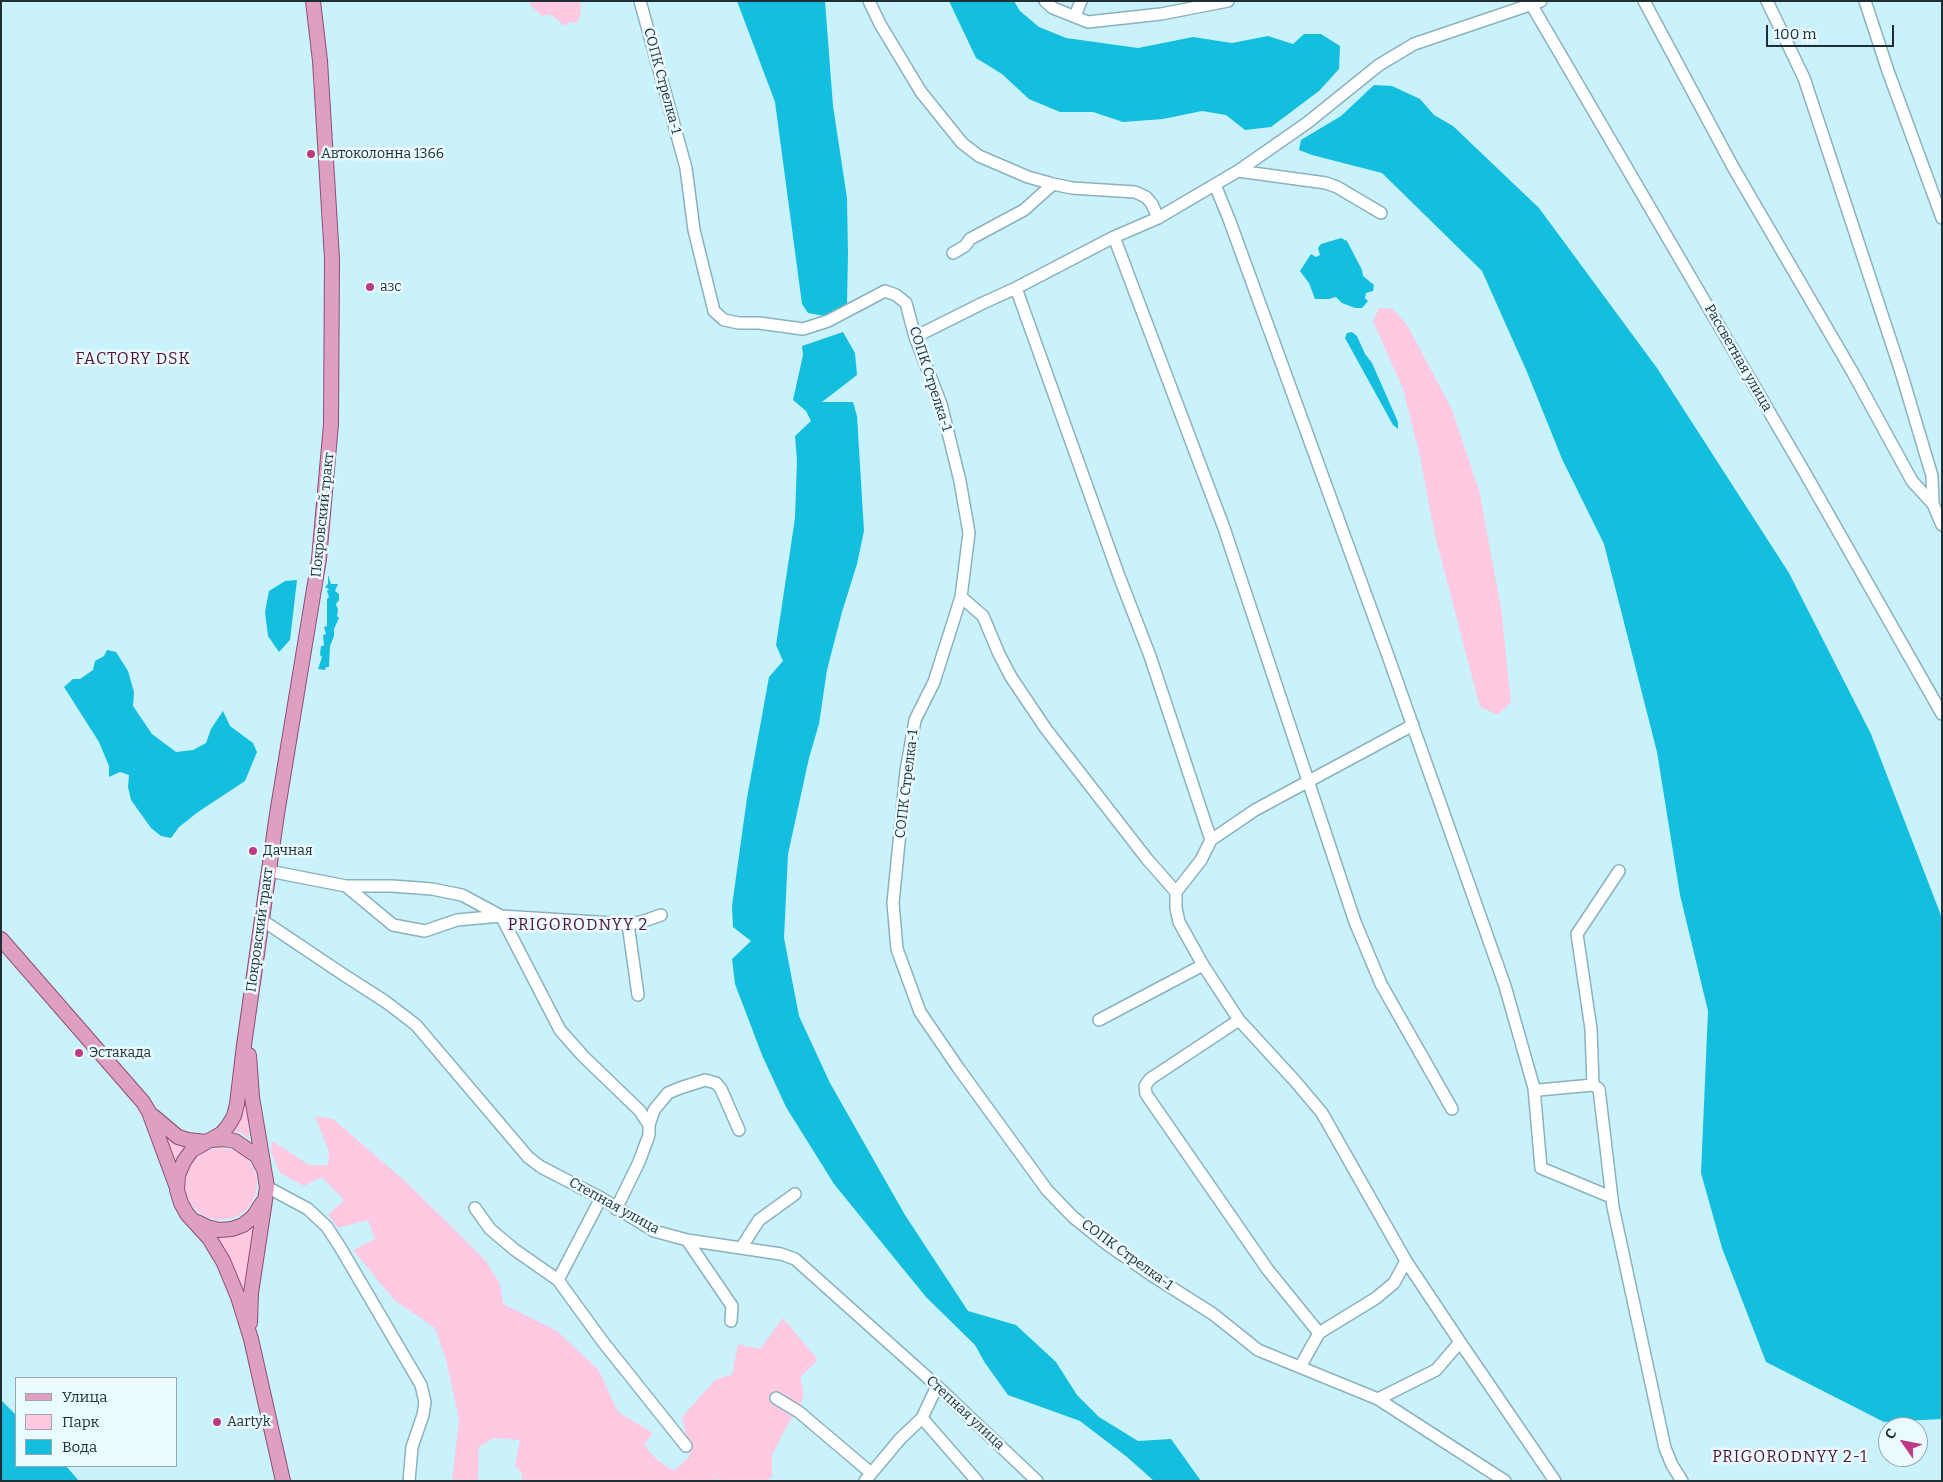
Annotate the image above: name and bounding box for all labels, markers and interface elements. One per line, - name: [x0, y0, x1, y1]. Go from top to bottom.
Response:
- scale bar: [1768, 15, 1896, 47]
- text: 100 m: [1774, 25, 1817, 43]
- street label: СОПК Стрелка-1: [640, 26, 684, 136]
- place label: Автоколонна 1366: [321, 146, 444, 162]
- marker: Автоколонна 1366: [305, 148, 317, 160]
- place label: азс: [380, 279, 402, 295]
- marker: азс: [364, 281, 376, 293]
- street label: Рассветная улица: [1701, 301, 1775, 415]
- street label: СОПК Стрелка-1: [905, 324, 955, 434]
- district label: FACTORY DSK: [74, 350, 192, 370]
- street label: Покровский тракт: [308, 452, 338, 578]
- street label: СОПК Стрелка-1: [892, 729, 922, 839]
- place label: Дачная: [263, 843, 313, 859]
- marker: Дачная: [247, 845, 259, 857]
- street label: Покровский тракт: [243, 867, 277, 993]
- district label: PRIGORODNYY 2: [506, 916, 650, 936]
- place label: Эстакада: [89, 1045, 151, 1061]
- marker: Эстакада: [73, 1047, 85, 1059]
- street label: Степная улица: [566, 1174, 662, 1238]
- street label: СОПК Стрелка-1: [1078, 1216, 1176, 1294]
- street label: Степная улица: [922, 1372, 1008, 1454]
- legend: [15, 1377, 178, 1467]
- text: Улица: [62, 1388, 108, 1406]
- text: Парк: [62, 1413, 99, 1431]
- place label: Aartyk: [227, 1414, 271, 1430]
- marker: Aartyk: [211, 1416, 223, 1428]
- north arrow: [1878, 1417, 1928, 1467]
- text: С: [1881, 1426, 1900, 1442]
- text: Вода: [62, 1438, 97, 1456]
- district label: PRIGORODNYY 2-1: [1710, 1448, 1870, 1468]

